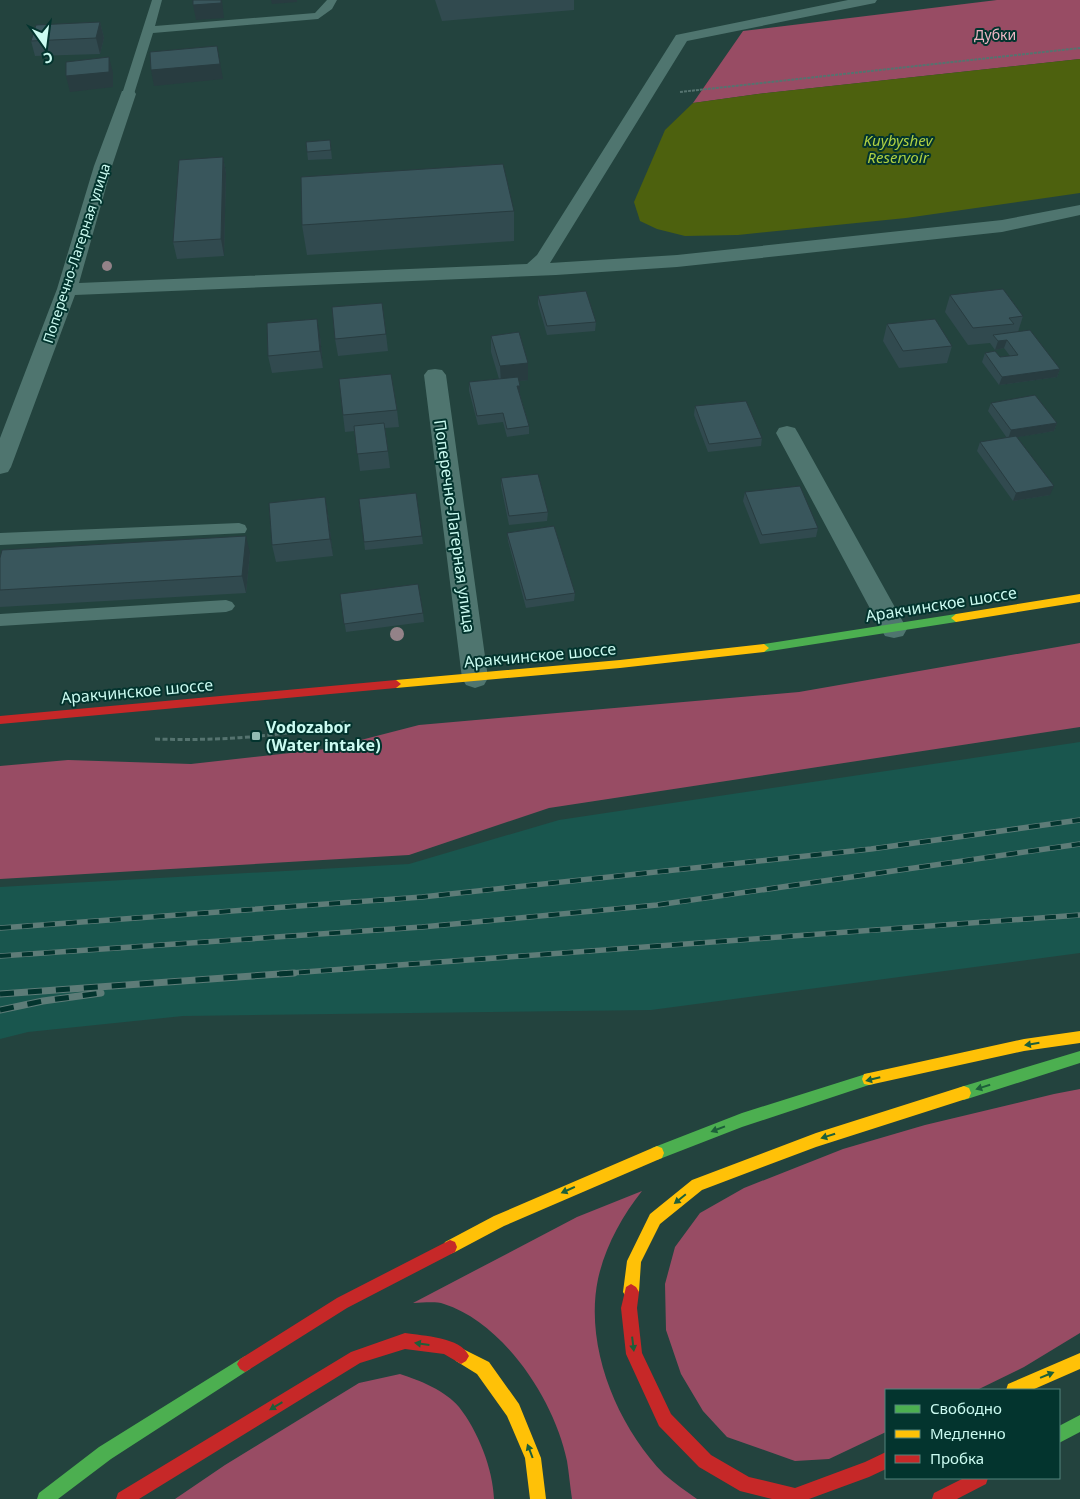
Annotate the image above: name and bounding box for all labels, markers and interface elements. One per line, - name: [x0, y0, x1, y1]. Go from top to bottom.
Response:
- north arrow: [20, 20, 70, 70]
- park label: Дубки: [974, 25, 1016, 44]
- text: С: [42, 48, 55, 68]
- water label: Kuybyshev Reservoir: [864, 130, 933, 167]
- street label: Поперечно-Лагерная улица: [38, 161, 114, 345]
- street label: Поперечно-Лагерная улица: [429, 418, 481, 634]
- street label: Аракчинское шоссе: [864, 581, 1018, 627]
- street label: Аракчинское шоссе: [463, 637, 617, 673]
- street label: Аракчинское шоссе: [60, 673, 214, 709]
- place label: Vodozabor (Water intake): [266, 716, 381, 756]
- marker: Vodozabor (Water intake): [250, 730, 262, 742]
- one-way arrow: [1023, 1040, 1039, 1048]
- one-way arrow: [866, 1075, 881, 1083]
- one-way arrow: [976, 1084, 991, 1091]
- one-way arrow: [711, 1125, 726, 1133]
- one-way arrow: [821, 1133, 836, 1141]
- one-way arrow: [561, 1187, 575, 1195]
- one-way arrow: [674, 1194, 687, 1205]
- one-way arrow: [629, 1337, 637, 1353]
- one-way arrow: [414, 1339, 430, 1347]
- one-way arrow: [1040, 1370, 1054, 1378]
- legend: [885, 1389, 1060, 1479]
- text: Свободно: [930, 1398, 1002, 1418]
- one-way arrow: [269, 1401, 282, 1410]
- text: Медленно: [930, 1423, 1006, 1443]
- one-way arrow: [526, 1443, 534, 1458]
- text: Пробка: [930, 1448, 984, 1468]

